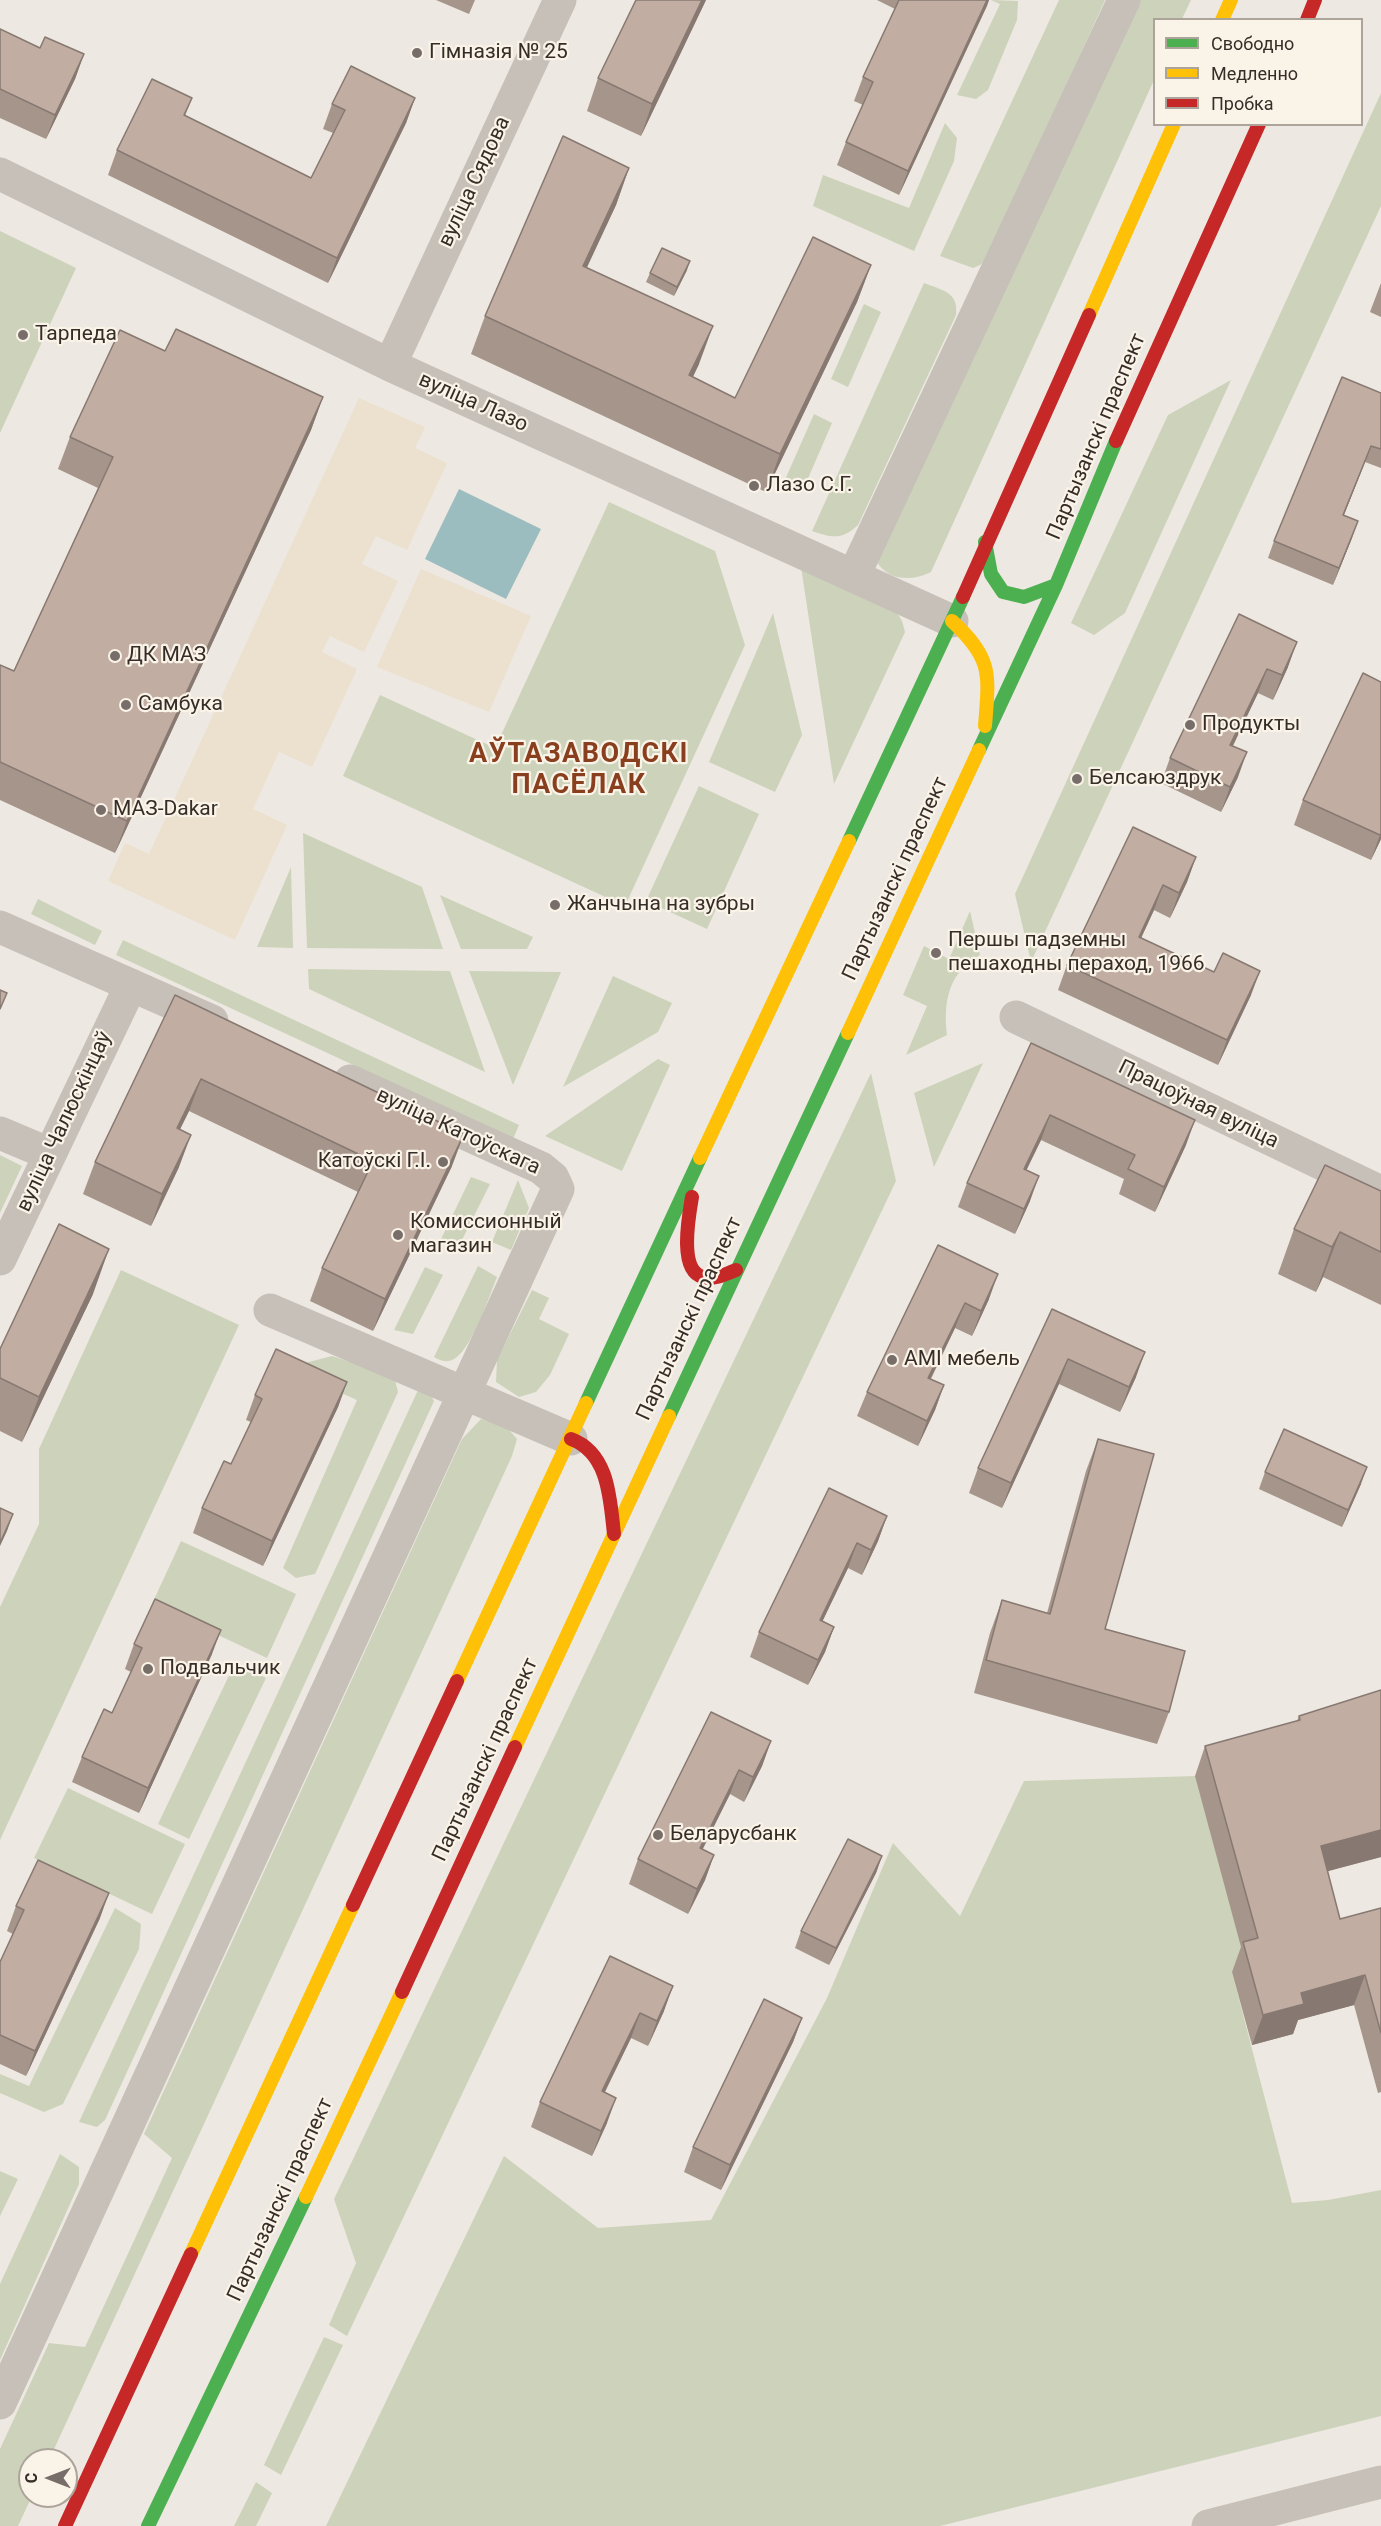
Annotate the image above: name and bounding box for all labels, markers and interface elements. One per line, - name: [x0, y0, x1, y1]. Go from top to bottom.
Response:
- legend: [1153, 18, 1363, 126]
- text: Свободно: [1211, 33, 1294, 54]
- place label: Гімназія № 25: [429, 40, 568, 66]
- marker: Гімназія № 25: [410, 46, 424, 60]
- text: Медленно: [1211, 63, 1298, 84]
- text: Пробка: [1211, 93, 1274, 114]
- street label: вуліца Сядова: [434, 113, 516, 251]
- place label: Тарпеда: [35, 322, 117, 348]
- marker: Тарпеда: [16, 328, 30, 342]
- street label: Партызанскі праспект: [1042, 330, 1152, 544]
- street label: вуліца Лазо: [415, 368, 531, 438]
- place label: Лазо С.Г.: [766, 473, 853, 499]
- marker: Лазо С.Г.: [747, 479, 761, 493]
- place label: ДК МАЗ: [127, 643, 206, 669]
- marker: ДК МАЗ: [108, 649, 122, 663]
- place label: Самбука: [138, 692, 223, 718]
- marker: Самбука: [119, 698, 133, 712]
- place label: Продукты: [1202, 712, 1300, 738]
- marker: Продукты: [1183, 718, 1197, 732]
- district label: АЎТАЗАВОДСКІ ПАСЁЛАК: [469, 739, 689, 802]
- place label: Белсаюздрук: [1089, 766, 1221, 792]
- marker: Белсаюздрук: [1070, 772, 1084, 786]
- street label: Партызанскі праспект: [838, 773, 954, 985]
- place label: МАЗ-Dakar: [113, 797, 218, 823]
- marker: МАЗ-Dakar: [94, 803, 108, 817]
- place label: Жанчына на зубры: [567, 892, 755, 918]
- marker: Жанчына на зубры: [548, 898, 562, 912]
- place label: Першы падземны пешаходны пераход, 1966: [948, 928, 1205, 978]
- marker: Першы падземны пешаходны пераход, 1966: [929, 946, 943, 960]
- street label: вуліца Чалюскінцаў: [12, 1028, 118, 1216]
- street label: Працоўная вуліца: [1114, 1055, 1282, 1155]
- street label: вуліца Катоўскага: [372, 1083, 544, 1181]
- place label: Катоўскі Г.І.: [318, 1149, 431, 1175]
- marker: Катоўскі Г.І.: [436, 1155, 450, 1169]
- place label: Комиссионный магазин: [410, 1210, 562, 1260]
- street label: Партызанскі праспект: [632, 1213, 748, 1425]
- marker: Комиссионный магазин: [391, 1228, 405, 1242]
- place label: AMI мебель: [904, 1347, 1020, 1373]
- marker: AMI мебель: [885, 1353, 899, 1367]
- street label: Партызанскі праспект: [428, 1654, 544, 1866]
- place label: Подвальчик: [160, 1656, 280, 1682]
- marker: Подвальчик: [141, 1662, 155, 1676]
- place label: Беларусбанк: [670, 1822, 797, 1848]
- marker: Беларусбанк: [651, 1828, 665, 1842]
- street label: Партызанскі праспект: [223, 2094, 339, 2306]
- north arrow: [18, 2448, 78, 2508]
- text: С: [22, 2473, 41, 2483]

